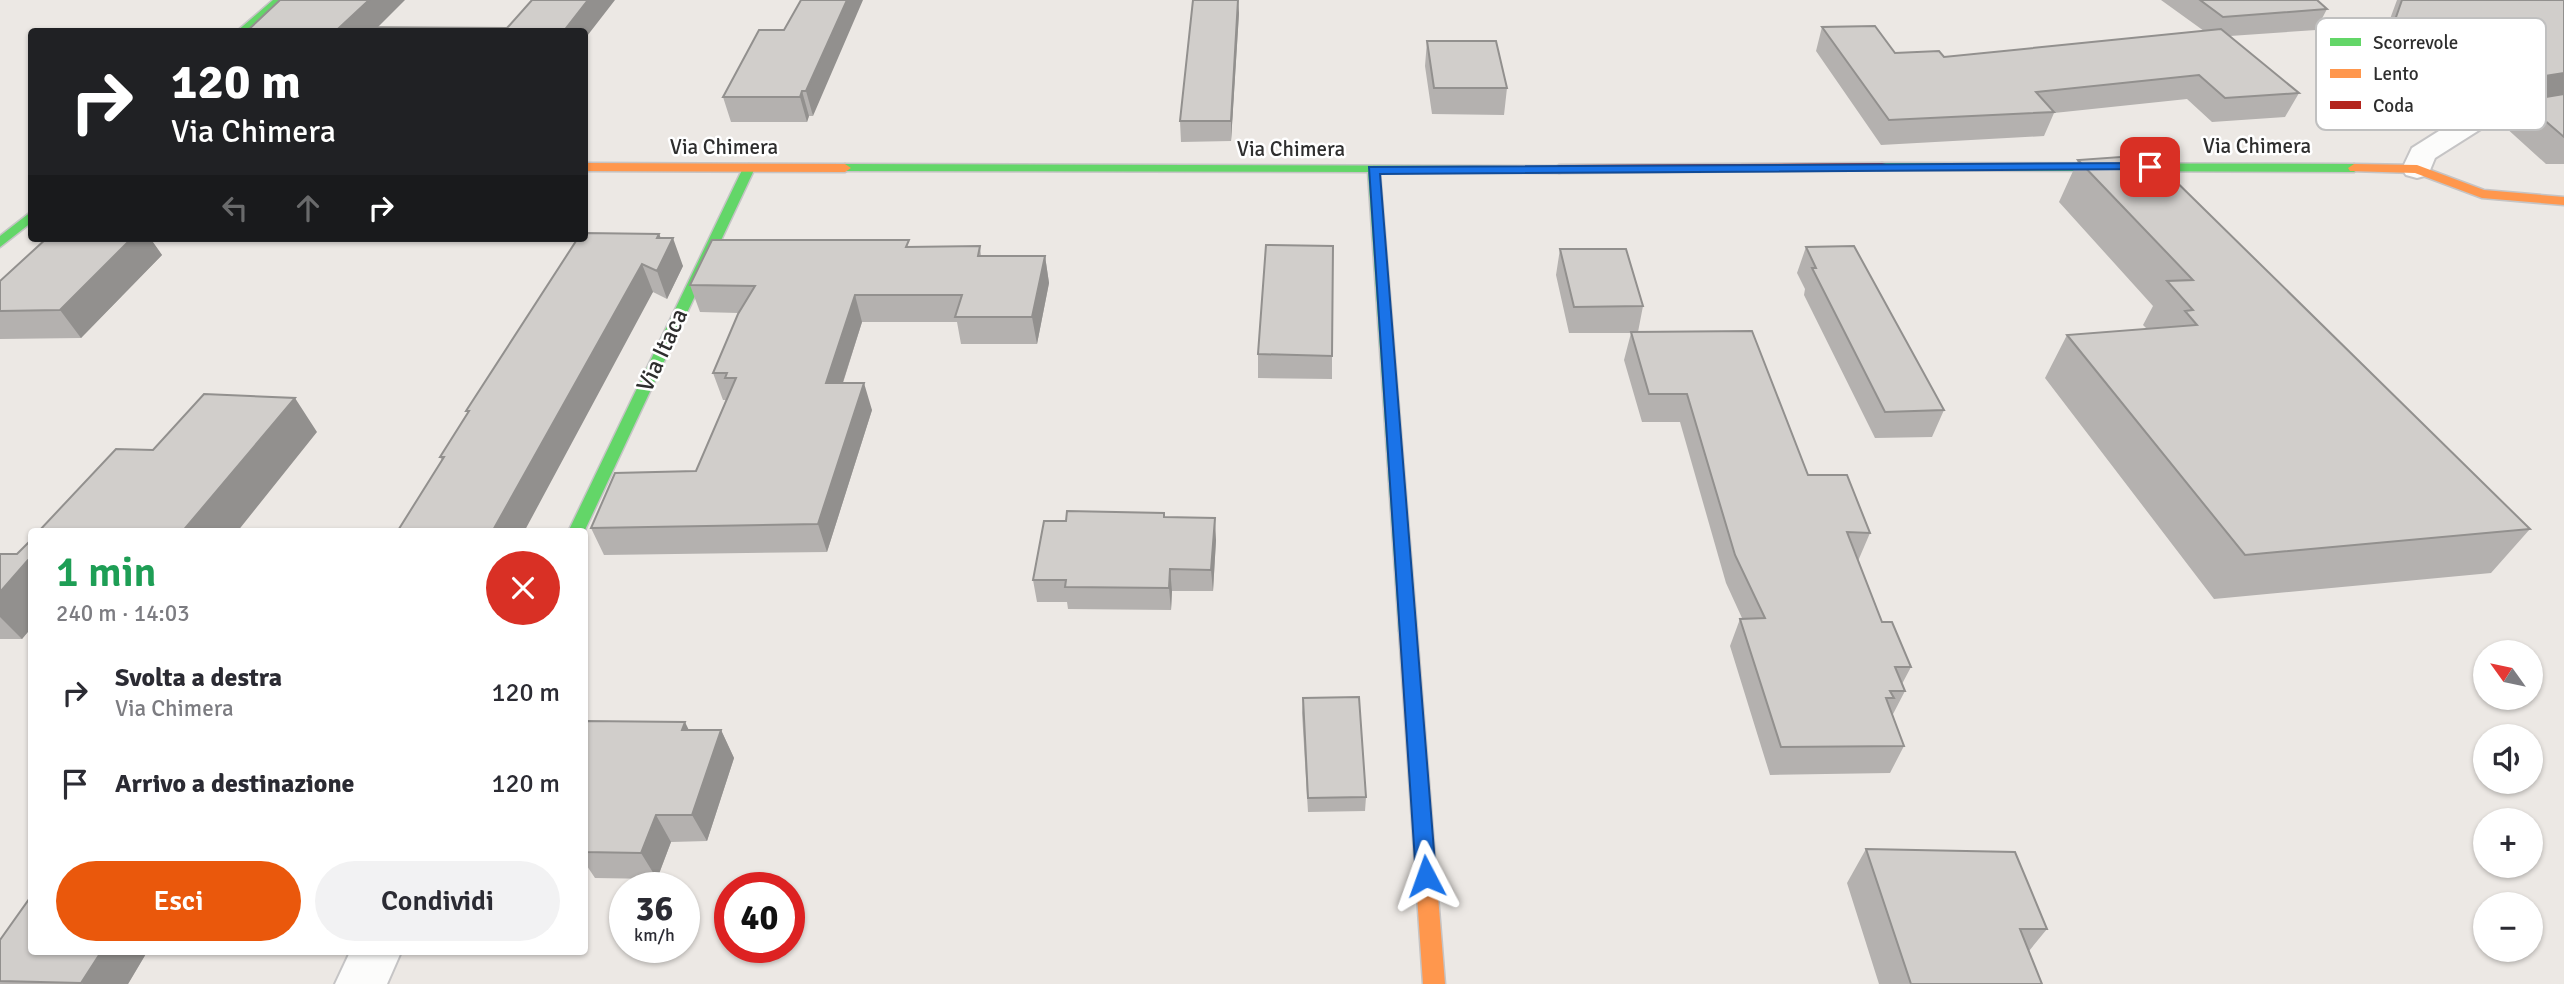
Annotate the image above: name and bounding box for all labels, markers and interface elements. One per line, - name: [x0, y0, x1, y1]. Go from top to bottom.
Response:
- legend: [2316, 18, 2546, 130]
- text: Scorrevole: [2373, 31, 2458, 55]
- text: 120 m: [171, 52, 301, 112]
- icon: right: [56, 56, 147, 147]
- text: Lento: [2373, 62, 2419, 86]
- text: Coda: [2373, 94, 2414, 118]
- text: Via Chimera: [171, 112, 336, 151]
- street label: Via Chimera: [2203, 133, 2311, 159]
- street label: Via Chimera: [670, 134, 778, 160]
- street label: Via Chimera: [1237, 136, 1345, 162]
- pin: [2120, 137, 2180, 197]
- icon: arrive: [2131, 148, 2169, 186]
- icon: left: [216, 189, 254, 227]
- icon: ahead: [289, 189, 327, 227]
- icon: right: [362, 189, 400, 227]
- street label: Via Itaca: [630, 303, 694, 397]
- text: 1 min: [56, 547, 157, 598]
- button: close: [486, 551, 560, 625]
- text: 240 m · 14:03: [56, 599, 190, 628]
- north arrow: [2473, 640, 2543, 710]
- map controls: [2473, 640, 2543, 962]
- text: Svolta a destra: [115, 662, 282, 694]
- icon: right: [56, 674, 94, 712]
- text: 120 m: [491, 677, 560, 709]
- text: Via Chimera: [115, 694, 234, 723]
- button: sound: [2473, 724, 2543, 794]
- icon: arrive: [56, 765, 94, 803]
- text: Arrivo a destinazione: [115, 768, 355, 800]
- text: 120 m: [491, 768, 560, 800]
- button: +: [2473, 808, 2543, 878]
- position arrow: [1389, 839, 1463, 913]
- button: Esci: [56, 861, 301, 941]
- button: Condividi: [315, 861, 560, 941]
- speed limit sign: 40: [714, 872, 805, 963]
- text: 36: [636, 887, 673, 930]
- button: −: [2473, 892, 2543, 962]
- text: km/h: [634, 924, 675, 946]

